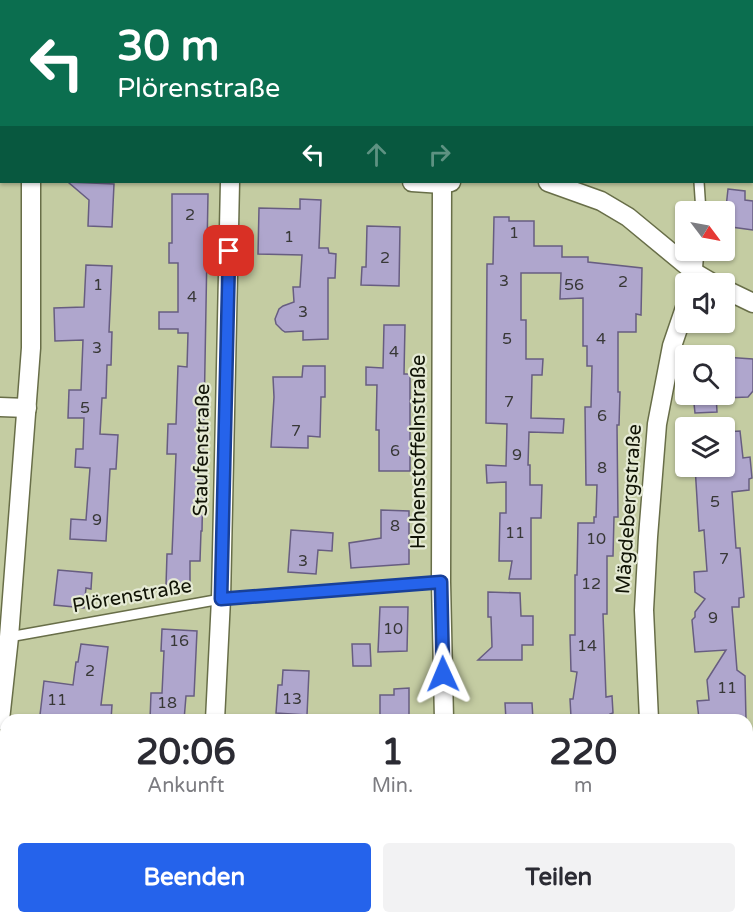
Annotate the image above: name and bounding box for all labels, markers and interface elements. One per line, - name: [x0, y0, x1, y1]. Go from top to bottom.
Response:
- text: 30 m: [117, 21, 219, 72]
- icon: left: [18, 24, 96, 102]
- text: Plörenstraße: [117, 72, 280, 105]
- icon: left: [297, 138, 330, 171]
- icon: ahead: [360, 138, 393, 171]
- icon: right: [423, 138, 456, 171]
- north arrow: [675, 201, 735, 261]
- map controls: [675, 201, 735, 477]
- house number: 2: [185, 205, 195, 225]
- house number: 1: [509, 223, 519, 243]
- pin: [203, 225, 254, 276]
- house number: 1: [284, 227, 294, 247]
- icon: arrive: [212, 234, 245, 267]
- house number: 2: [380, 248, 390, 268]
- house number: 3: [499, 271, 509, 291]
- house number: 2: [618, 272, 628, 292]
- button: sound: [675, 273, 735, 333]
- house number: 1: [93, 275, 103, 295]
- house number: 56: [564, 275, 584, 295]
- house number: 4: [187, 287, 197, 307]
- house number: 3: [298, 302, 308, 322]
- house number: 5: [502, 329, 512, 349]
- house number: 4: [596, 329, 606, 349]
- house number: 3: [92, 338, 102, 358]
- house number: 4: [389, 342, 399, 362]
- button: search: [675, 345, 735, 405]
- street label: Hohenstoffelnstraße: [407, 355, 431, 549]
- street label: Staufenstraße: [189, 383, 215, 517]
- house number: 7: [504, 392, 514, 412]
- house number: 5: [80, 398, 90, 418]
- house number: 6: [597, 406, 607, 426]
- button: layers: [675, 417, 735, 477]
- house number: 7: [291, 421, 301, 441]
- street label: Mägdebergstraße: [611, 423, 647, 595]
- house number: 6: [390, 441, 400, 461]
- house number: 9: [512, 445, 522, 465]
- house number: 8: [597, 458, 607, 478]
- house number: 5: [710, 492, 720, 512]
- house number: 9: [92, 510, 102, 530]
- house number: 8: [390, 516, 400, 536]
- house number: 11: [505, 523, 525, 543]
- house number: 10: [586, 529, 606, 549]
- house number: 7: [719, 549, 729, 569]
- house number: 3: [298, 551, 308, 571]
- street label: Plörenstraße: [70, 574, 194, 618]
- house number: 12: [581, 574, 601, 594]
- house number: 9: [708, 608, 718, 628]
- house number: 10: [383, 619, 403, 639]
- house number: 16: [169, 631, 189, 651]
- house number: 14: [577, 636, 597, 656]
- position arrow: [411, 642, 475, 706]
- house number: 2: [85, 661, 95, 681]
- house number: 11: [717, 678, 737, 698]
- house number: 13: [282, 689, 302, 709]
- house number: 11: [47, 690, 67, 710]
- house number: 18: [157, 693, 177, 713]
- text: 20:06: [136, 731, 236, 774]
- text: 1: [381, 731, 404, 774]
- text: 220: [549, 731, 617, 774]
- text: Ankunft: [147, 774, 224, 798]
- text: Min.: [372, 774, 413, 798]
- text: m: [574, 774, 592, 798]
- button: Beenden: [18, 843, 371, 912]
- button: Teilen: [383, 843, 735, 912]

